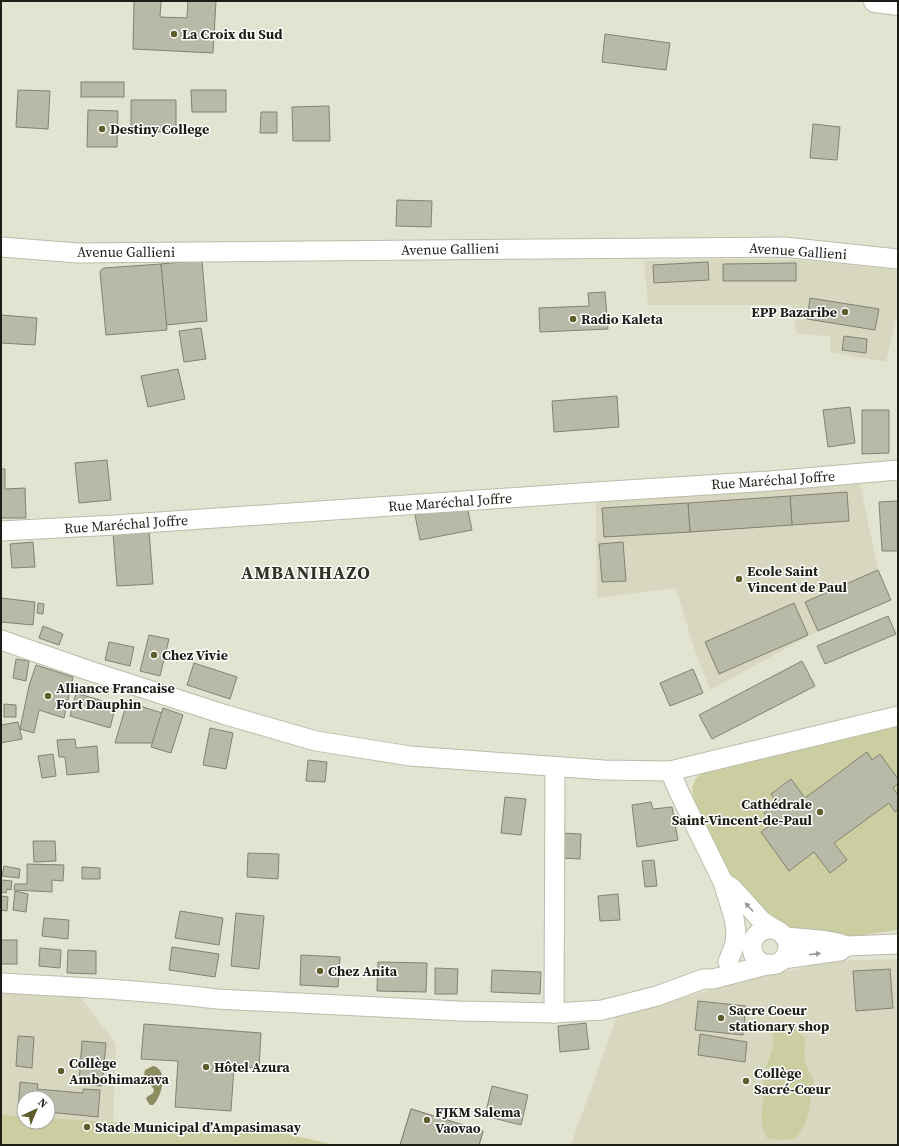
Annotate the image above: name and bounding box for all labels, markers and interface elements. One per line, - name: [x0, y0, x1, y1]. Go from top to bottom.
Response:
- place label: La Croix du Sud: [182, 24, 283, 44]
- marker: La Croix du Sud: [169, 29, 179, 39]
- place label: Destiny College: [110, 119, 209, 139]
- marker: Destiny College: [97, 124, 107, 134]
- street label: Avenue Gallieni: [401, 238, 499, 260]
- street label: Avenue Gallieni: [748, 238, 848, 264]
- street label: Avenue Gallieni: [77, 242, 175, 262]
- place label: EPP Bazaribe: [751, 302, 837, 322]
- marker: EPP Bazaribe: [840, 307, 850, 317]
- place label: Radio Kaleta: [581, 309, 663, 329]
- marker: Radio Kaleta: [568, 314, 578, 324]
- street label: Rue Maréchal Joffre: [710, 466, 836, 494]
- street label: Rue Maréchal Joffre: [387, 488, 513, 516]
- street label: Rue Maréchal Joffre: [63, 510, 189, 538]
- district label: AMBANIHAZO: [241, 560, 371, 585]
- place label: Ecole Saint Vincent de Paul: [747, 561, 847, 597]
- marker: Ecole Saint Vincent de Paul: [734, 574, 744, 584]
- place label: Chez Vivie: [162, 645, 228, 665]
- marker: Chez Vivie: [149, 650, 159, 660]
- place label: Alliance Francaise Fort Dauphin: [56, 678, 175, 714]
- marker: Alliance Francaise Fort Dauphin: [43, 691, 53, 701]
- place label: Cathédrale Saint-Vincent-de-Paul: [672, 794, 812, 830]
- marker: Cathédrale Saint-Vincent-de-Paul: [815, 807, 825, 817]
- one-way arrow: [744, 902, 754, 912]
- one-way arrow: [809, 951, 821, 957]
- place label: Chez Anita: [328, 961, 398, 981]
- marker: Chez Anita: [315, 966, 325, 976]
- place label: Sacre Coeur stationary shop: [729, 1000, 830, 1036]
- marker: Sacre Coeur stationary shop: [716, 1013, 726, 1023]
- place label: Collège Ambohimazava: [69, 1053, 169, 1089]
- place label: Hôtel Azura: [214, 1057, 290, 1077]
- marker: Hôtel Azura: [201, 1062, 211, 1072]
- place label: Collège Sacré-Cœur: [754, 1063, 831, 1099]
- marker: Collège Ambohimazava: [56, 1066, 66, 1076]
- marker: Collège Sacré-Cœur: [741, 1076, 751, 1086]
- north arrow: [16, 1090, 56, 1130]
- text: N: [35, 1095, 51, 1111]
- place label: FJKM Salema Vaovao: [435, 1102, 521, 1138]
- marker: FJKM Salema Vaovao: [422, 1115, 432, 1125]
- place label: Stade Municipal d’Ampasimasay: [95, 1117, 302, 1137]
- marker: Stade Municipal d’Ampasimasay: [82, 1122, 92, 1132]

